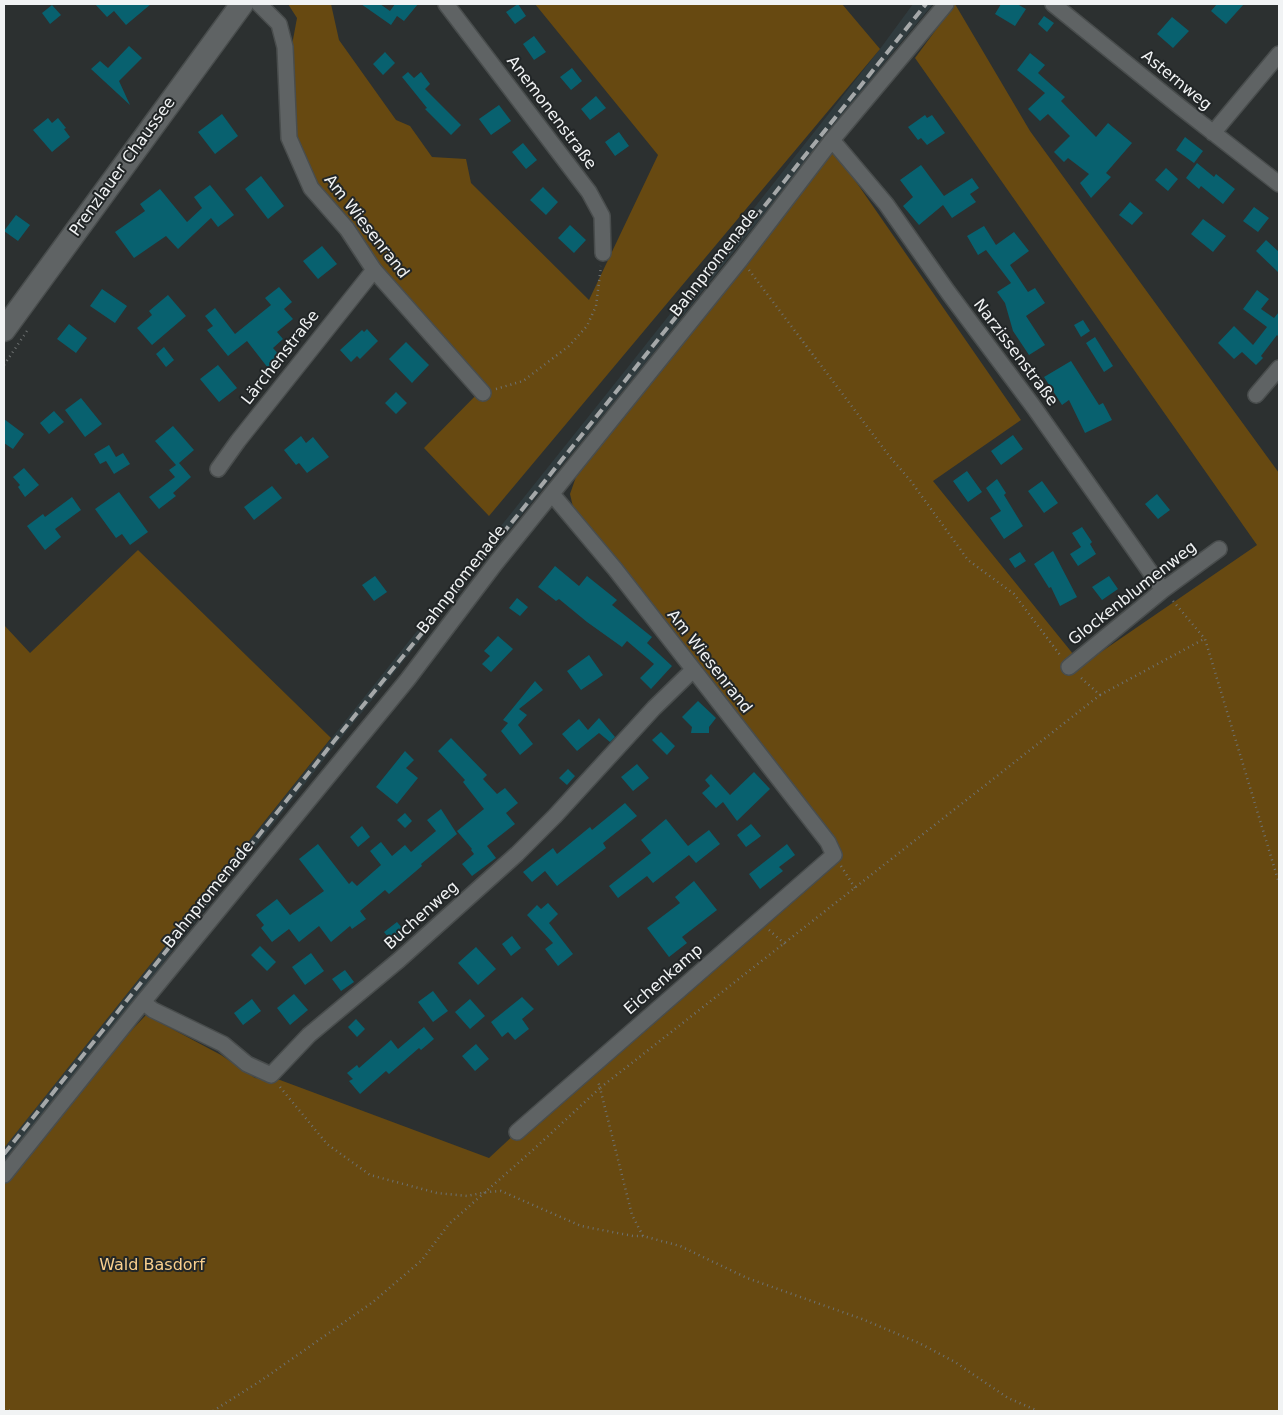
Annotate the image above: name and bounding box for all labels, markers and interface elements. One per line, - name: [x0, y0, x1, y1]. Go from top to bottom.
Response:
- street label: Asternweg: [1137, 47, 1215, 115]
- street label: Anemonenstraße: [502, 52, 600, 174]
- street label: Prenzlauer Chaussee: [66, 94, 180, 240]
- street label: Am Wiesenrand: [320, 171, 412, 283]
- street label: Bahnpromenade: [667, 205, 763, 321]
- street label: Narzissenstraße: [969, 296, 1061, 410]
- street label: Lärchenstraße: [238, 307, 324, 409]
- street label: Bahnpromenade: [414, 522, 510, 638]
- street label: Glockenblumenweg: [1065, 538, 1201, 650]
- street label: Am Wiesenrand: [663, 606, 755, 718]
- street label: Bahnpromenade: [160, 837, 258, 953]
- street label: Buchenweg: [381, 878, 463, 954]
- street label: Eichenkamp: [621, 941, 707, 1019]
- park label: Wald Basdorf: [99, 1256, 205, 1276]

